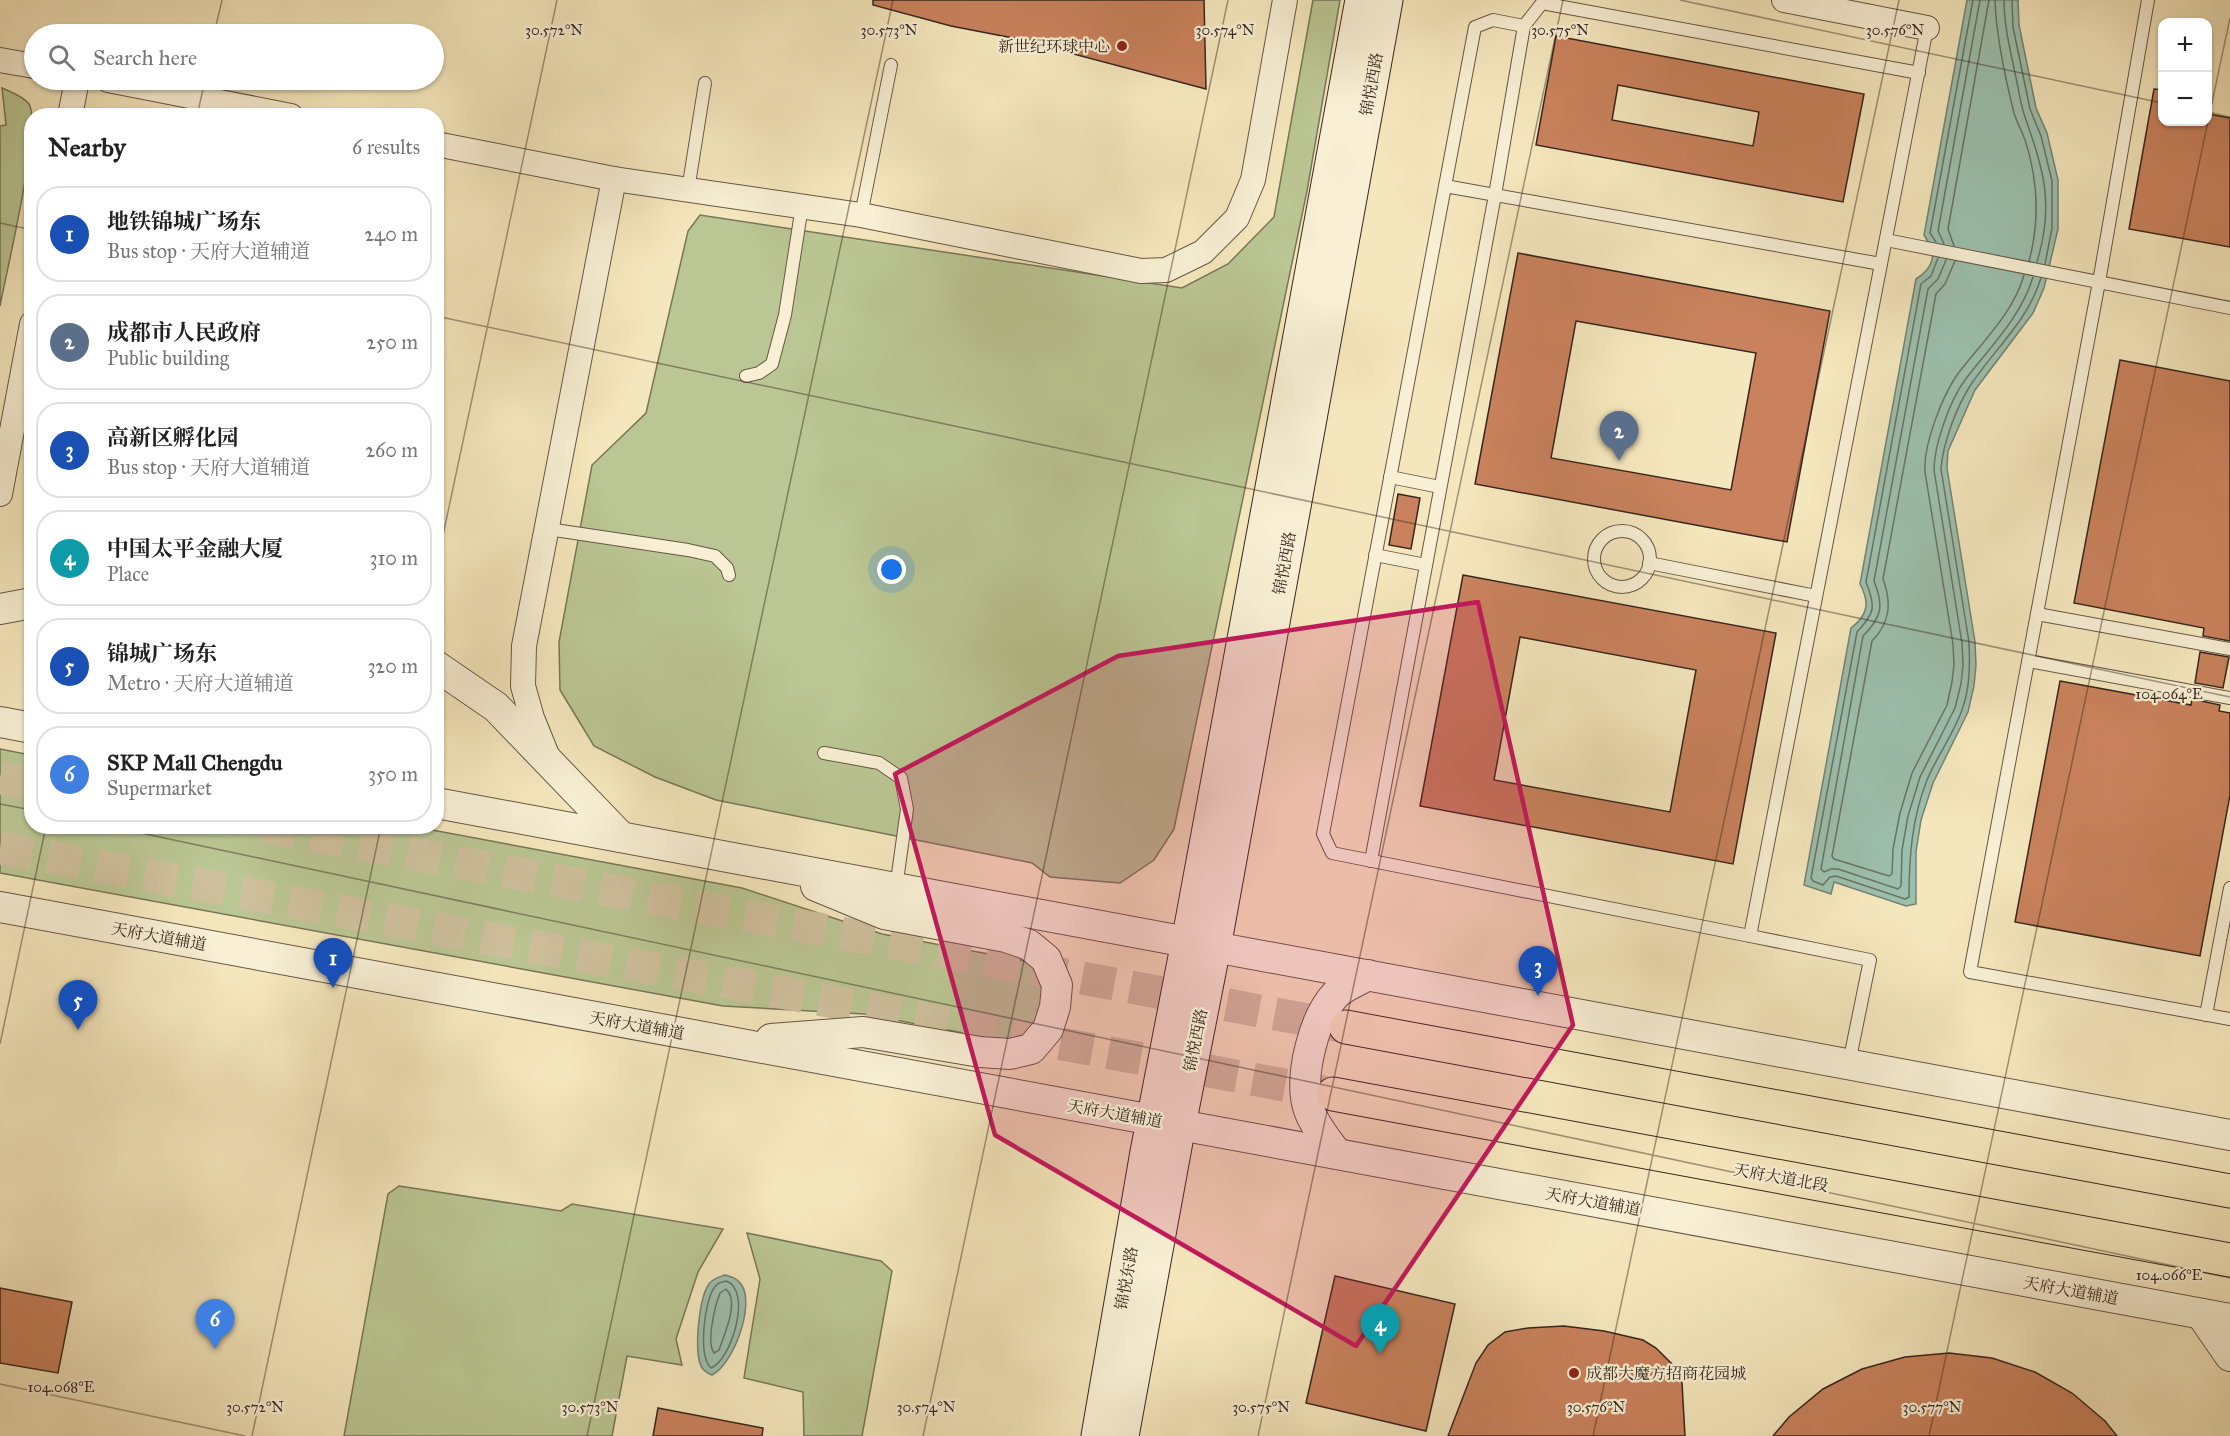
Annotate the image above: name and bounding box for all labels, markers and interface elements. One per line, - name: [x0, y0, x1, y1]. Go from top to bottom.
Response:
- map controls: [2158, 18, 2212, 126]
- button: +: [2158, 18, 2212, 72]
- text: 30.572°N: [525, 21, 583, 39]
- text: 30.573°N: [861, 21, 918, 39]
- text: 30.574°N: [1196, 21, 1255, 39]
- text: 30.575°N: [1531, 21, 1589, 39]
- text: 30.576°N: [1866, 21, 1924, 39]
- search box: [24, 24, 444, 90]
- place label: 新世纪环球中心: [998, 37, 1110, 56]
- marker: 新世纪环球中心: [1115, 39, 1129, 53]
- icon: search: [45, 41, 78, 74]
- text: Search here: [93, 44, 197, 71]
- street label: 锦悦西路: [1357, 51, 1386, 117]
- button: −: [2158, 72, 2212, 126]
- text: Nearby: [48, 131, 126, 163]
- text: 6 results: [352, 135, 420, 159]
- text: 地铁锦城广场东: [107, 208, 261, 235]
- text: 1: [66, 222, 73, 246]
- text: 240 m: [364, 222, 418, 246]
- text: Bus stop · 天府大道辅道: [107, 239, 310, 263]
- text: 成都市人民政府: [107, 319, 261, 346]
- text: 2: [65, 330, 74, 354]
- text: 250 m: [366, 330, 418, 354]
- text: Public building: [107, 346, 229, 370]
- pin: 2: [1600, 412, 1638, 461]
- text: 高新区孵化园: [107, 424, 239, 451]
- text: 3: [66, 438, 74, 462]
- text: 260 m: [365, 438, 418, 462]
- text: Bus stop · 天府大道辅道: [107, 455, 310, 479]
- street label: 锦悦西路: [1270, 530, 1299, 596]
- text: 中国太平金融大厦: [107, 535, 283, 562]
- text: 4: [64, 546, 75, 570]
- text: 310 m: [369, 546, 418, 570]
- your location: [877, 555, 906, 584]
- text: Place: [107, 562, 149, 586]
- text: 锦城广场东: [107, 640, 217, 667]
- text: 5: [65, 654, 74, 678]
- text: 320 m: [367, 654, 418, 678]
- text: Metro · 天府大道辅道: [107, 671, 293, 695]
- text: 104.064°E: [2135, 685, 2203, 703]
- text: SKP Mall Chengdu: [107, 749, 282, 776]
- text: 6: [64, 762, 75, 786]
- text: 350 m: [368, 762, 418, 786]
- text: Supermarket: [107, 776, 212, 800]
- street label: 天府大道辅道: [110, 919, 208, 954]
- pin: 1: [314, 938, 352, 988]
- pin: 3: [1518, 946, 1558, 996]
- pin: 5: [58, 980, 98, 1030]
- street label: 锦悦西路: [1180, 1007, 1211, 1073]
- street label: 天府大道辅道: [588, 1008, 686, 1043]
- street label: 天府大道辅道: [1066, 1096, 1164, 1131]
- street label: 天府大道北段: [1732, 1160, 1830, 1195]
- street label: 天府大道辅道: [1544, 1184, 1642, 1219]
- street label: 锦悦东路: [1112, 1245, 1141, 1311]
- text: 104.066°E: [2136, 1266, 2203, 1284]
- street label: 天府大道辅道: [2022, 1273, 2120, 1308]
- pin: 6: [196, 1300, 234, 1349]
- pin: 4: [1360, 1304, 1400, 1354]
- place label: 成都大魔方招商花园城: [1586, 1364, 1746, 1383]
- marker: 成都大魔方招商花园城: [1567, 1366, 1581, 1380]
- text: 104.068°E: [28, 1378, 95, 1396]
- text: 30.572°N: [226, 1398, 284, 1416]
- text: 30.573°N: [562, 1398, 619, 1416]
- text: 30.574°N: [897, 1398, 956, 1416]
- text: 30.575°N: [1232, 1398, 1290, 1416]
- text: 30.576°N: [1567, 1398, 1625, 1416]
- text: 30.577°N: [1903, 1398, 1962, 1416]

